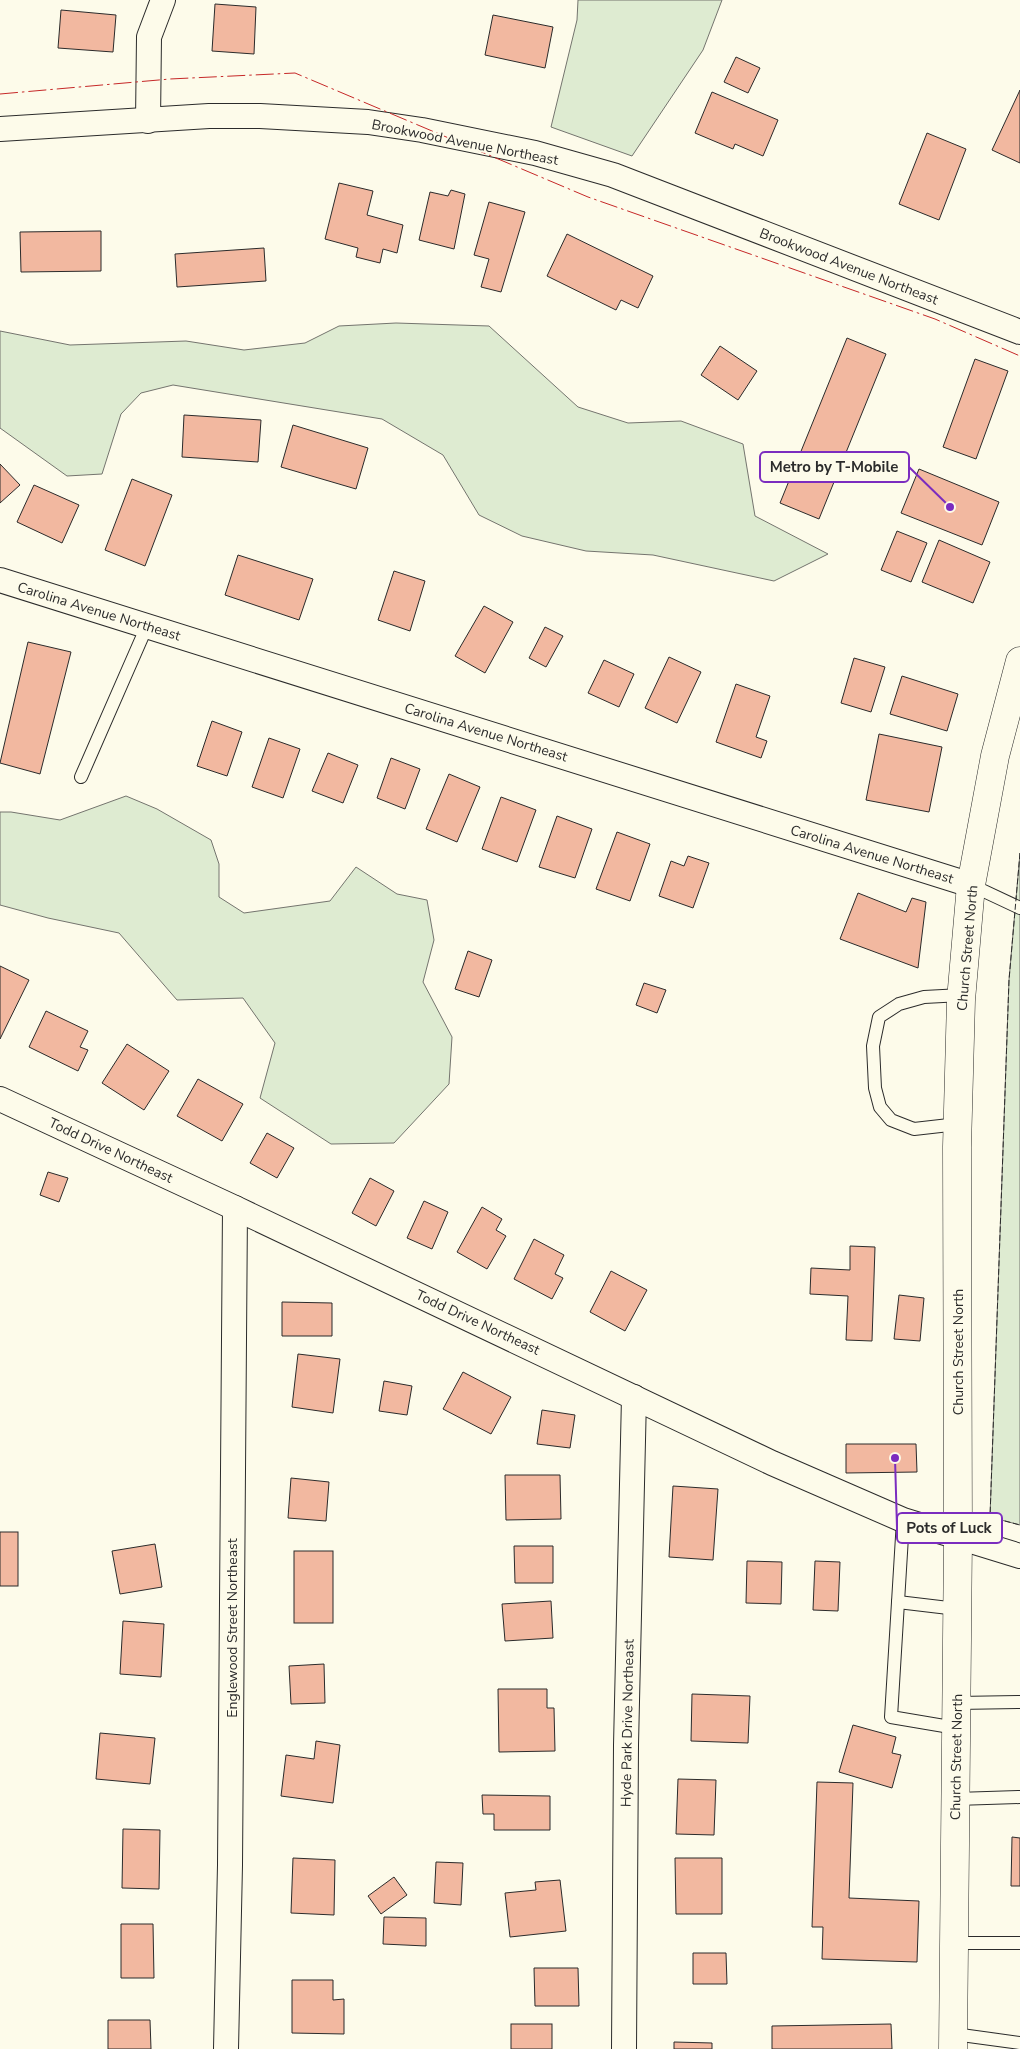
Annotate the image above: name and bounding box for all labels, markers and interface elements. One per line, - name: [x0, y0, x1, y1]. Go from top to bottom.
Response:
- street label: Brookwood Avenue Northeast: [370, 115, 560, 170]
- street label: Brookwood Avenue Northeast: [757, 224, 941, 309]
- callout: Metro by T-Mobile: [760, 452, 909, 482]
- text: Metro by T-Mobile: [770, 457, 898, 477]
- street label: Carolina Avenue Northeast: [15, 578, 183, 645]
- street label: Carolina Avenue Northeast: [402, 699, 570, 766]
- street label: Carolina Avenue Northeast: [788, 821, 956, 888]
- street label: Church Street North: [953, 884, 982, 1012]
- street label: Todd Drive Northeast: [46, 1113, 176, 1188]
- street label: Todd Drive Northeast: [413, 1285, 543, 1360]
- street label: Church Street North: [949, 1289, 968, 1415]
- callout: Pots of Luck: [897, 1513, 1002, 1543]
- text: Pots of Luck: [906, 1518, 993, 1538]
- street label: Englewood Street Northeast: [223, 1538, 242, 1718]
- street label: Hyde Park Drive Northeast: [617, 1639, 638, 1807]
- street label: Church Street North: [946, 1694, 967, 1820]

